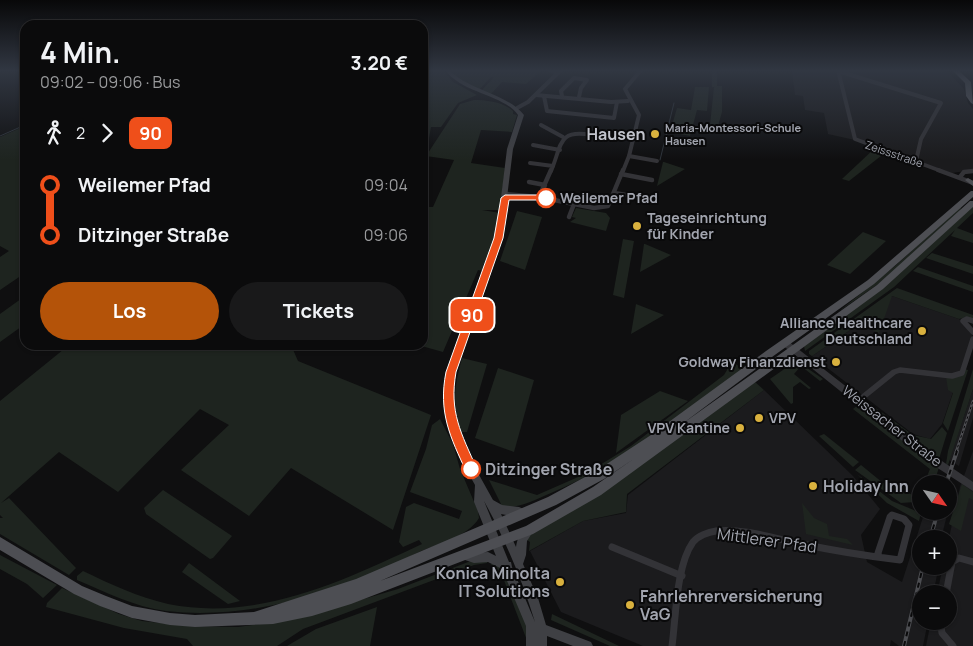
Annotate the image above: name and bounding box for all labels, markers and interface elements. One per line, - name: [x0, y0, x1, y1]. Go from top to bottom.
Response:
- text: 4 Min.: [40, 33, 120, 71]
- text: 3.20 €: [351, 50, 408, 76]
- text: 09:02 – 09:06 · Bus: [40, 71, 180, 93]
- icon: walk: [40, 119, 68, 147]
- icon: forward: [93, 119, 121, 147]
- place label: Maria-Montessori-Schule Hausen: [665, 120, 802, 148]
- text: 90: [139, 121, 162, 145]
- text: 2: [76, 122, 85, 144]
- district label: Hausen: [587, 123, 645, 145]
- marker: Maria-Montessori-Schule Hausen: [649, 128, 661, 140]
- street label: Zeissstraße: [863, 137, 926, 171]
- text: Weilemer Pfad: [78, 172, 211, 198]
- text: 09:04: [364, 174, 408, 196]
- marker: Weilemer Pfad: [536, 188, 556, 208]
- place label: Weilemer Pfad: [560, 188, 658, 207]
- place label: Tageseinrichtung für Kinder: [647, 208, 767, 243]
- marker: Tageseinrichtung für Kinder: [631, 220, 643, 232]
- text: Ditzinger Straße: [78, 222, 229, 248]
- text: 09:06: [364, 224, 408, 246]
- button: Los: [40, 282, 219, 340]
- button: Tickets: [229, 282, 408, 340]
- line badge: 90: [450, 299, 494, 331]
- text: 90: [460, 303, 484, 327]
- place label: Alliance Healthcare Deutschland: [780, 313, 912, 348]
- marker: Alliance Healthcare Deutschland: [916, 325, 928, 337]
- place label: Goldway Finanzdienst: [679, 352, 826, 371]
- marker: Goldway Finanzdienst: [830, 356, 842, 368]
- street label: Weissacher Straße: [839, 381, 946, 471]
- place label: VPV: [769, 408, 796, 427]
- marker: VPV: [753, 412, 765, 424]
- place label: VPV Kantine: [647, 418, 730, 437]
- marker: VPV Kantine: [734, 422, 746, 434]
- place label: Ditzinger Straße: [485, 458, 613, 480]
- marker: Ditzinger Straße: [461, 459, 481, 479]
- place label: Holiday Inn: [823, 475, 909, 497]
- north arrow: [912, 475, 958, 520]
- map controls: [912, 475, 957, 630]
- marker: Holiday Inn: [807, 480, 819, 492]
- street label: Mittlerer Pfad: [716, 522, 818, 558]
- button: +: [912, 530, 957, 575]
- place label: Konica Minolta IT Solutions: [436, 562, 550, 602]
- marker: Konica Minolta IT Solutions: [554, 576, 566, 588]
- place label: Fahrlehrerversicherung VaG: [640, 585, 823, 625]
- button: −: [912, 585, 957, 630]
- marker: Fahrlehrerversicherung VaG: [624, 599, 636, 611]

